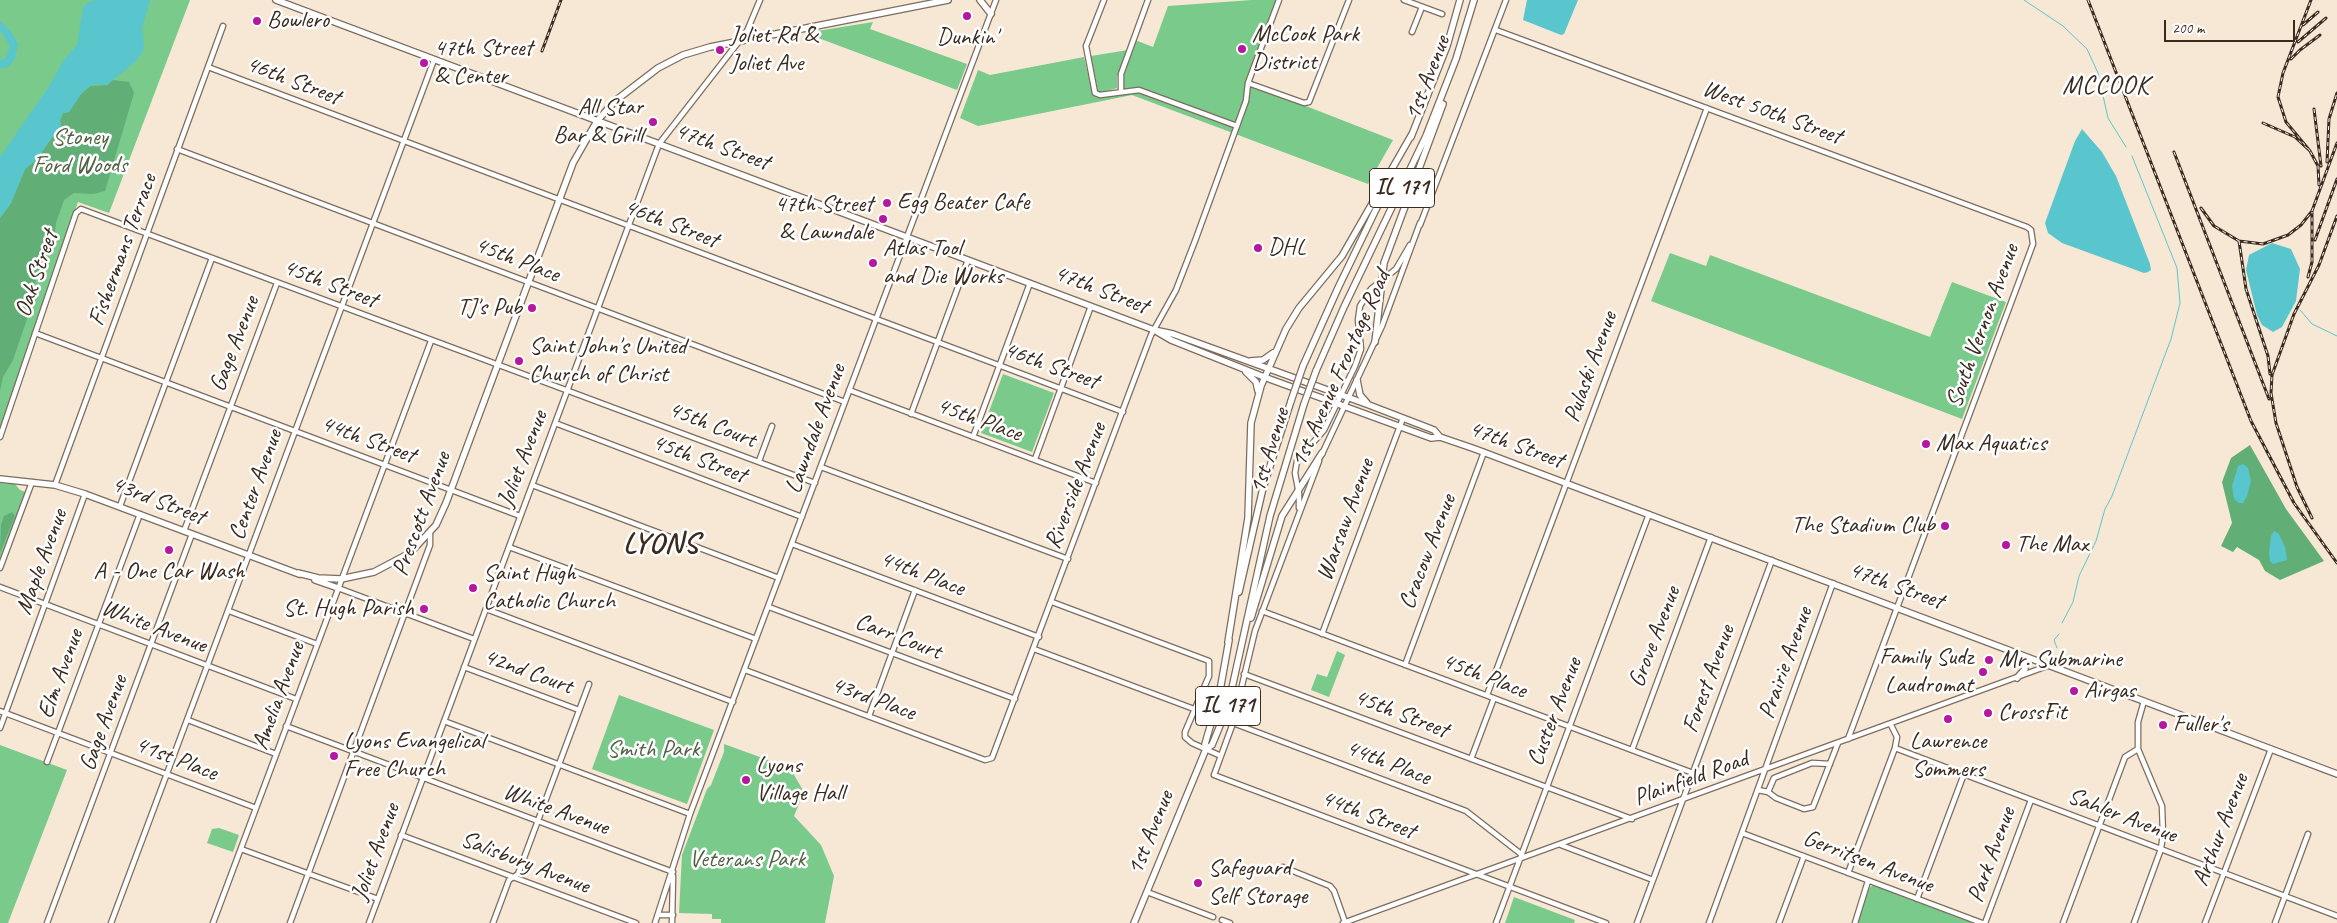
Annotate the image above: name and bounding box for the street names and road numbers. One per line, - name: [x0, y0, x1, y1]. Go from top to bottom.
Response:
- street label: 1st Avenue: [1399, 32, 1457, 124]
- street label: 46th Street: [242, 50, 344, 112]
- street label: West 50th Street: [1699, 75, 1845, 151]
- street label: 47th Street: [671, 117, 773, 177]
- road number: IL 171: [1370, 168, 1434, 208]
- street label: Fishermans Terrace: [82, 170, 164, 330]
- street label: 46th Street: [620, 193, 722, 255]
- street label: Oak Street: [9, 227, 65, 321]
- street label: 45th Place: [471, 231, 563, 289]
- street label: South Vernon Avenue: [1940, 240, 2026, 412]
- street label: 45th Street: [279, 253, 381, 315]
- street label: 47th Street: [1050, 259, 1152, 321]
- street label: 1st Avenue Frontage Road: [1285, 266, 1397, 472]
- street label: Gage Avenue: [204, 292, 266, 396]
- street label: Pulaski Avenue: [1558, 308, 1624, 426]
- street label: 46th Street: [1000, 336, 1102, 396]
- street label: Lawndale Avenue: [779, 360, 853, 498]
- street label: 45th Place: [933, 391, 1025, 449]
- street label: 45th Court: [664, 395, 760, 455]
- street label: 1st Avenue: [1243, 405, 1297, 497]
- street label: Joliet Avenue: [491, 407, 555, 511]
- street label: 44th Street: [317, 410, 419, 470]
- street label: 47th Street: [1465, 415, 1567, 475]
- street label: Riverside Avenue: [1039, 419, 1113, 553]
- street label: Center Avenue: [223, 426, 289, 544]
- street label: 45th Street: [648, 428, 750, 490]
- street label: Prescott Avenue: [386, 448, 458, 580]
- street label: Warsaw Avenue: [1311, 455, 1381, 585]
- street label: 43rd Street: [107, 470, 209, 532]
- street label: Cracow Avenue: [1393, 491, 1463, 613]
- street label: Maple Avenue: [10, 506, 74, 618]
- street label: 44th Place: [876, 545, 968, 603]
- street label: 47th Street: [1845, 556, 1947, 616]
- street label: Grove Avenue: [1623, 583, 1687, 691]
- street label: White Avenue: [97, 594, 211, 660]
- street label: Prairie Avenue: [1753, 603, 1819, 723]
- street label: Carr Court: [851, 607, 945, 667]
- street label: Forest Avenue: [1676, 621, 1742, 737]
- street label: Elm Avenue: [32, 626, 90, 722]
- street label: Amelia Avenue: [246, 638, 312, 754]
- street label: 42nd Court: [479, 643, 577, 701]
- street label: 45th Place: [1438, 647, 1530, 705]
- street label: Custer Avenue: [1521, 654, 1589, 770]
- street label: 43rd Place: [827, 670, 919, 728]
- street label: Gage Avenue: [73, 671, 135, 775]
- street label: 45th Street: [1350, 683, 1452, 745]
- road number: IL 171: [1196, 686, 1260, 726]
- street label: 41st Place: [131, 730, 221, 788]
- street label: 44th Place: [1342, 734, 1434, 792]
- street label: Plainfield Road: [1630, 745, 1752, 813]
- street label: Arthur Avenue: [2186, 770, 2256, 890]
- street label: White Avenue: [499, 778, 613, 842]
- street label: Sahler Avenue: [2063, 782, 2181, 850]
- street label: 44th Street: [1317, 784, 1419, 846]
- street label: 1st Avenue: [1121, 787, 1181, 879]
- street label: Joliet Avenue: [345, 800, 407, 904]
- street label: Park Avenue: [1962, 804, 2022, 906]
- street label: Gerritsen Avenue: [1799, 824, 1937, 900]
- street label: Salisbury Avenue: [456, 825, 594, 901]

